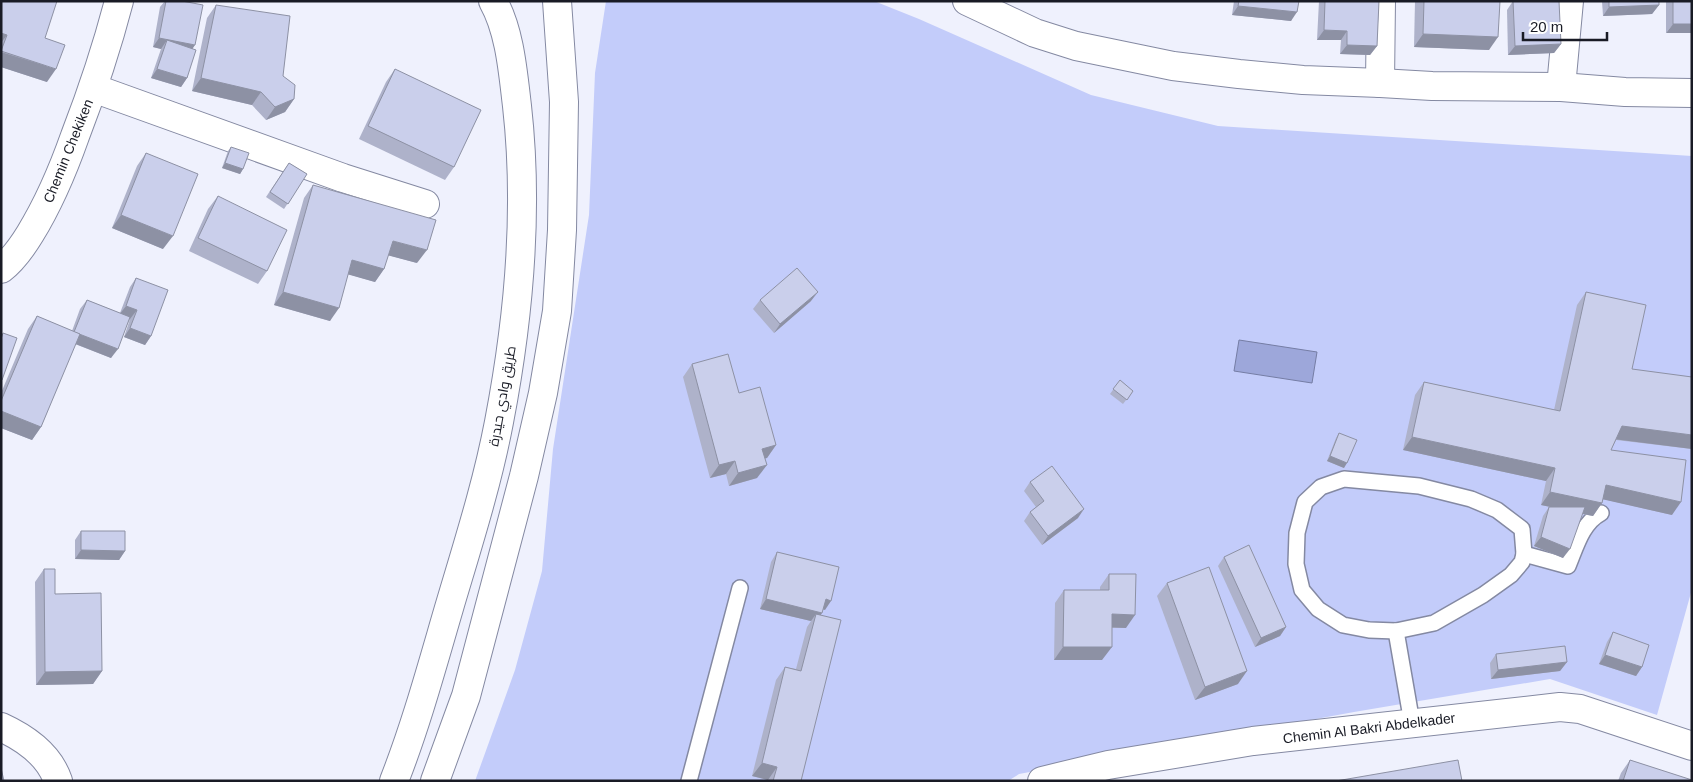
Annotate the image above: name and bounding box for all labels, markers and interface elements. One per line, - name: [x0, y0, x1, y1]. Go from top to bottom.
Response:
- scale bar: [1523, 10, 1607, 42]
- text: 20 m: [1530, 18, 1563, 35]
- street label: Chemin Chekiken: [40, 97, 96, 205]
- street label: طريق وادي حيدرة: [485, 345, 523, 448]
- street label: Chemin Al Bakri Abdelkader: [1282, 709, 1456, 747]

